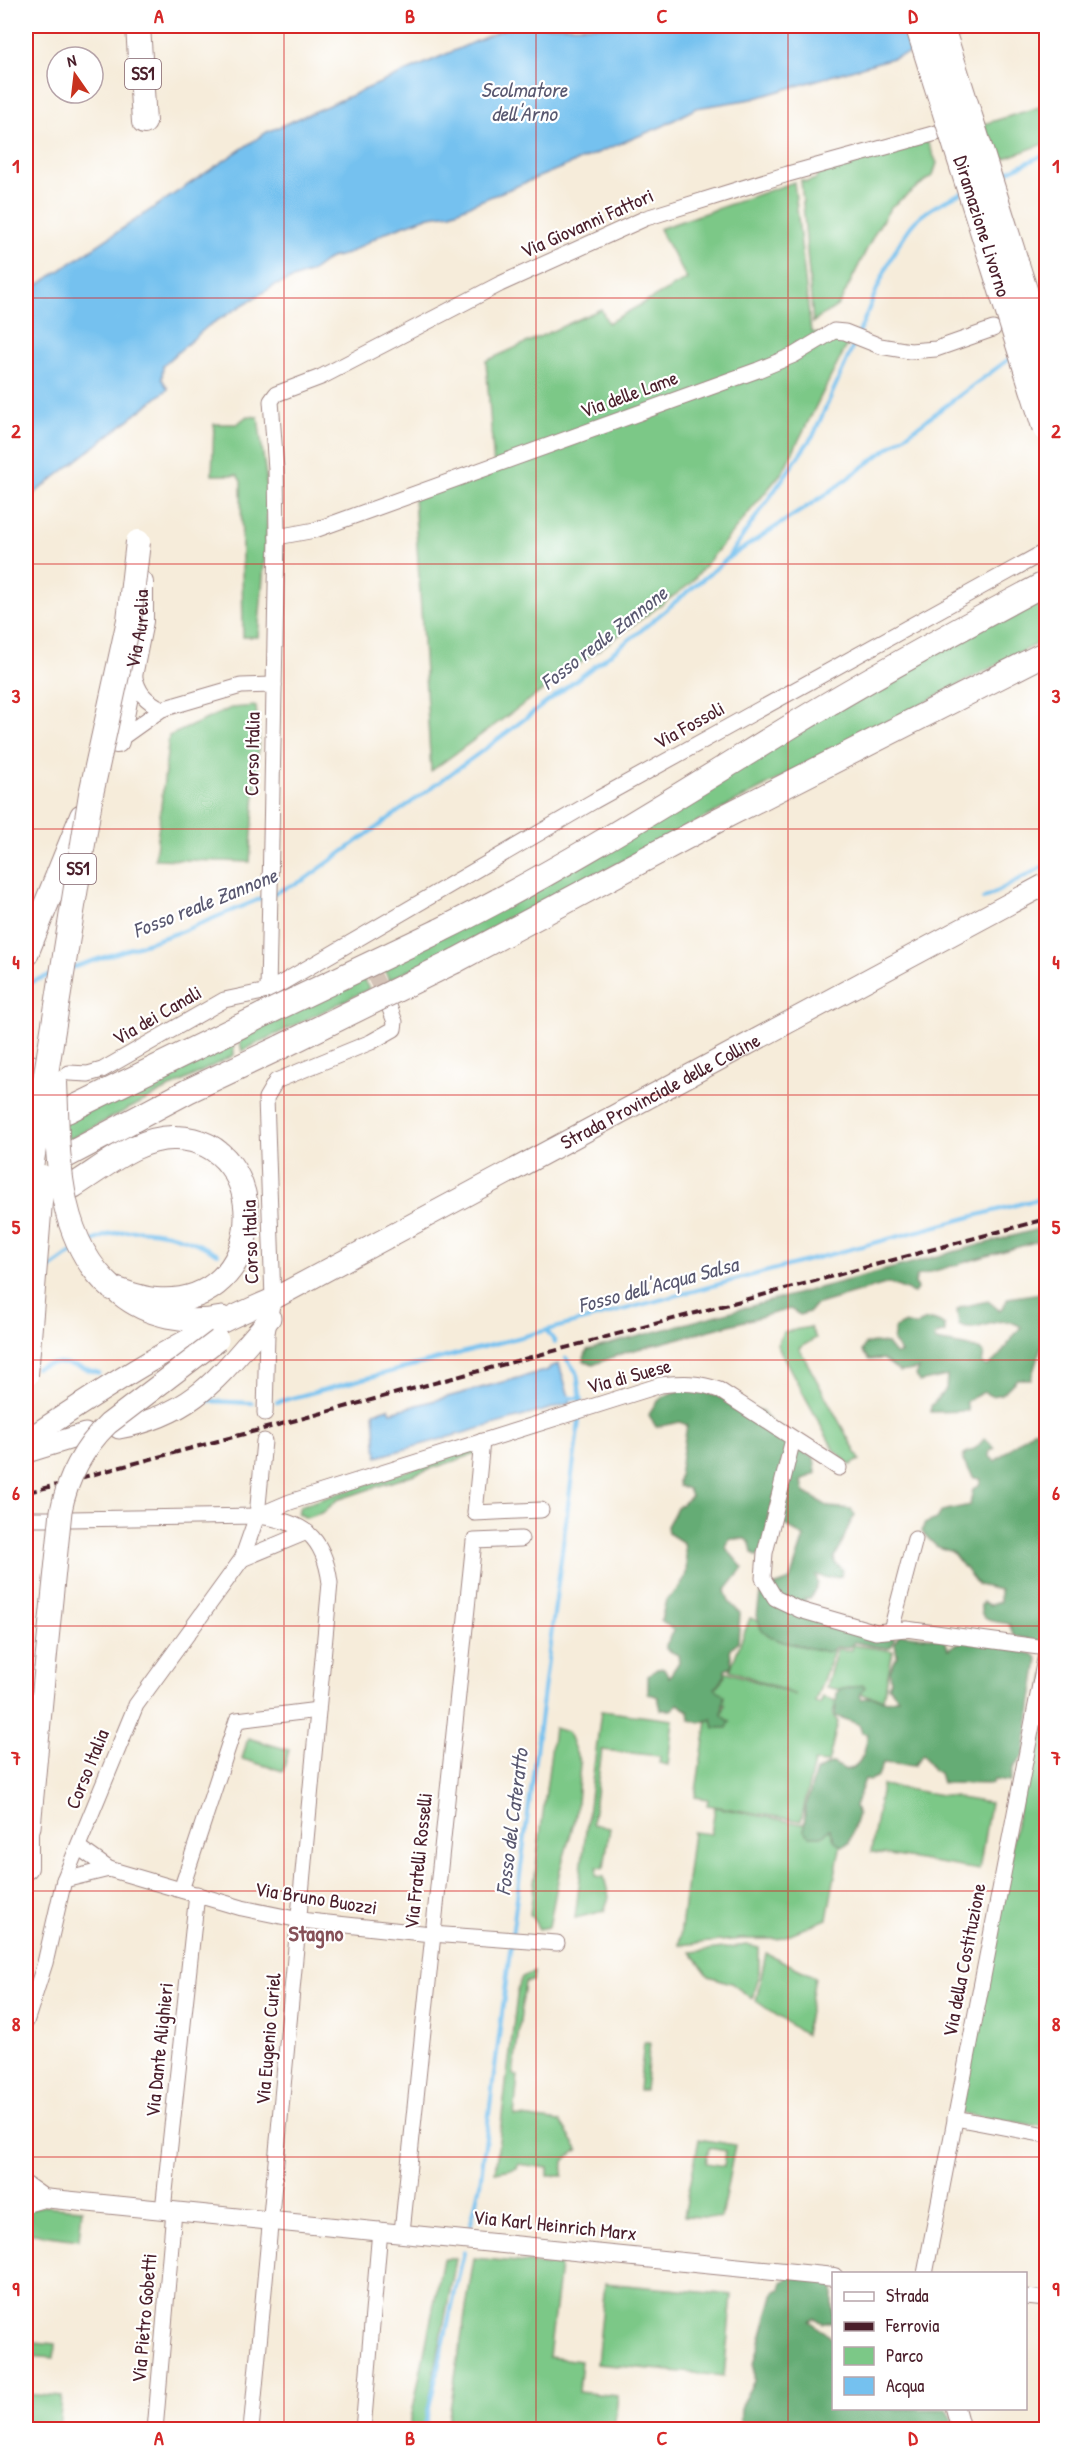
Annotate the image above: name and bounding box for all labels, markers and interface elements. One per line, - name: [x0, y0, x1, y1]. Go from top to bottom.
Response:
- text: A: [154, 2, 164, 29]
- text: B: [405, 2, 415, 29]
- text: C: [657, 2, 668, 29]
- text: D: [908, 2, 918, 29]
- north arrow: [45, 45, 105, 105]
- text: N: [65, 49, 79, 72]
- road number: SS1: [125, 59, 161, 89]
- water label: Scolmatore dell'Arno: [481, 75, 569, 128]
- text: 1: [12, 152, 20, 179]
- street label: Diramazione Livorno: [948, 152, 1018, 300]
- text: 1: [1052, 152, 1060, 179]
- street label: Via Giovanni Fattori: [516, 181, 657, 264]
- street label: Via delle Lame: [576, 363, 681, 424]
- text: 2: [11, 417, 21, 444]
- text: 2: [1051, 417, 1061, 444]
- water label: Fosso reale Zannone: [534, 578, 674, 696]
- street label: Via Aurelia: [118, 590, 154, 671]
- text: 3: [12, 682, 21, 709]
- text: 3: [1052, 682, 1061, 709]
- street label: Via Fossoli: [649, 694, 729, 755]
- street label: Corso Italia: [237, 712, 266, 796]
- road number: SS1: [60, 854, 96, 884]
- water label: Fosso reale Zannone: [128, 860, 283, 945]
- text: 4: [12, 948, 20, 975]
- text: 4: [1052, 948, 1060, 975]
- street label: Via dei Canali: [107, 978, 206, 1051]
- street label: Strada Provinciale delle Colline: [555, 1026, 765, 1155]
- street label: Corso Italia: [235, 1199, 264, 1285]
- text: 5: [12, 1213, 21, 1240]
- text: 5: [1052, 1213, 1061, 1240]
- water label: Fosso dell'Acqua Salsa: [575, 1249, 744, 1320]
- street label: Via di Suese: [584, 1351, 674, 1400]
- text: 6: [12, 1479, 20, 1506]
- text: 6: [1052, 1479, 1060, 1506]
- street label: Corso Italia: [58, 1725, 115, 1813]
- text: 7: [10, 1744, 21, 1771]
- text: 7: [1050, 1744, 1061, 1771]
- water label: Fosso del Cateratto: [488, 1746, 535, 1897]
- street label: Via Fratelli Rosselli: [397, 1791, 438, 1931]
- street label: Via Bruno Buozzi: [253, 1875, 379, 1920]
- street label: Via della Costituzione: [935, 1881, 992, 2039]
- district label: Stagno: [289, 1918, 344, 1949]
- street label: Via Eugenio Curiel: [248, 1971, 287, 2106]
- street label: Via Dante Alighieri: [138, 1981, 179, 2119]
- text: 8: [12, 2010, 21, 2037]
- text: 8: [1052, 2010, 1061, 2037]
- street label: Via Karl Heinrich Marx: [472, 2202, 638, 2247]
- street label: Via Pietro Gobetti: [124, 2252, 163, 2384]
- legend: [832, 2272, 1027, 2410]
- text: 9: [12, 2275, 20, 2302]
- text: 9: [1052, 2275, 1060, 2302]
- text: Strada: [886, 2283, 929, 2308]
- text: Ferrovia: [885, 2313, 939, 2338]
- text: Parco: [886, 2343, 923, 2368]
- text: Acqua: [886, 2373, 924, 2398]
- text: A: [154, 2424, 164, 2451]
- text: B: [405, 2424, 415, 2451]
- text: C: [657, 2424, 668, 2451]
- text: D: [908, 2424, 918, 2451]

